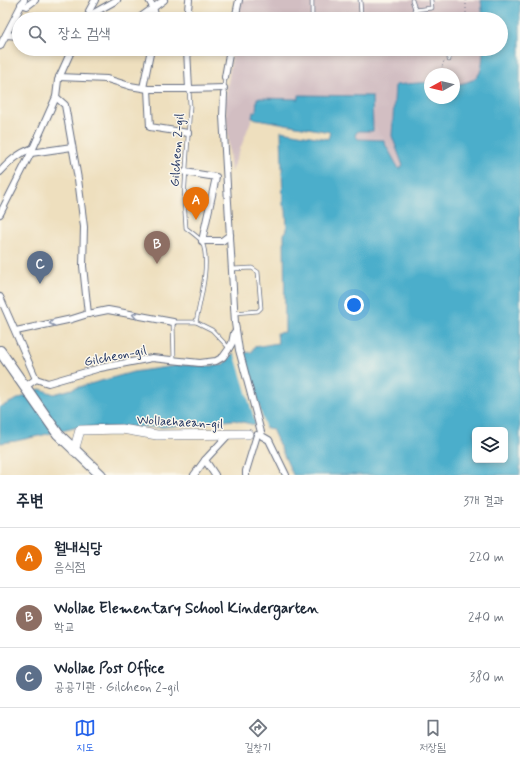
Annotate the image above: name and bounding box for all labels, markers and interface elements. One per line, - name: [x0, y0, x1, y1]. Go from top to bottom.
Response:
- search box: [12, 12, 508, 56]
- icon: search: [26, 23, 48, 45]
- text: 장소 검색: [58, 24, 110, 44]
- north arrow: [424, 68, 460, 104]
- street label: Gilcheon 2-gil: [166, 113, 189, 187]
- pin: A: [183, 187, 209, 220]
- pin: B: [144, 231, 170, 264]
- pin: C: [27, 251, 53, 284]
- your location: [344, 295, 364, 315]
- one-way arrow: [132, 311, 138, 319]
- one-way arrow: [49, 319, 55, 327]
- street label: Gilcheon-gil: [83, 342, 148, 371]
- street label: Wollaehaean-gil: [136, 412, 224, 433]
- map controls: [472, 427, 508, 463]
- button: layers: [472, 427, 508, 463]
- text: 주변: [16, 490, 43, 512]
- text: 3개 결과: [463, 493, 504, 510]
- text: 월내식당: [54, 539, 102, 559]
- text: A: [25, 549, 33, 566]
- text: 220 m: [469, 549, 504, 566]
- text: 음식점: [54, 559, 85, 576]
- text: Wollae Elementary School Kindergarten: [54, 599, 319, 619]
- text: B: [25, 609, 33, 626]
- text: 240 m: [468, 609, 504, 626]
- text: 학교: [54, 619, 75, 636]
- text: Wollae Post Office: [54, 659, 165, 679]
- text: C: [24, 669, 34, 686]
- text: 380 m: [469, 669, 504, 686]
- text: 공공기관 · Gilcheon 2-gil: [54, 679, 179, 696]
- tab: 지도: [74, 717, 96, 755]
- tab: 길찾기: [244, 717, 271, 755]
- tab: 저장됨: [419, 717, 446, 755]

